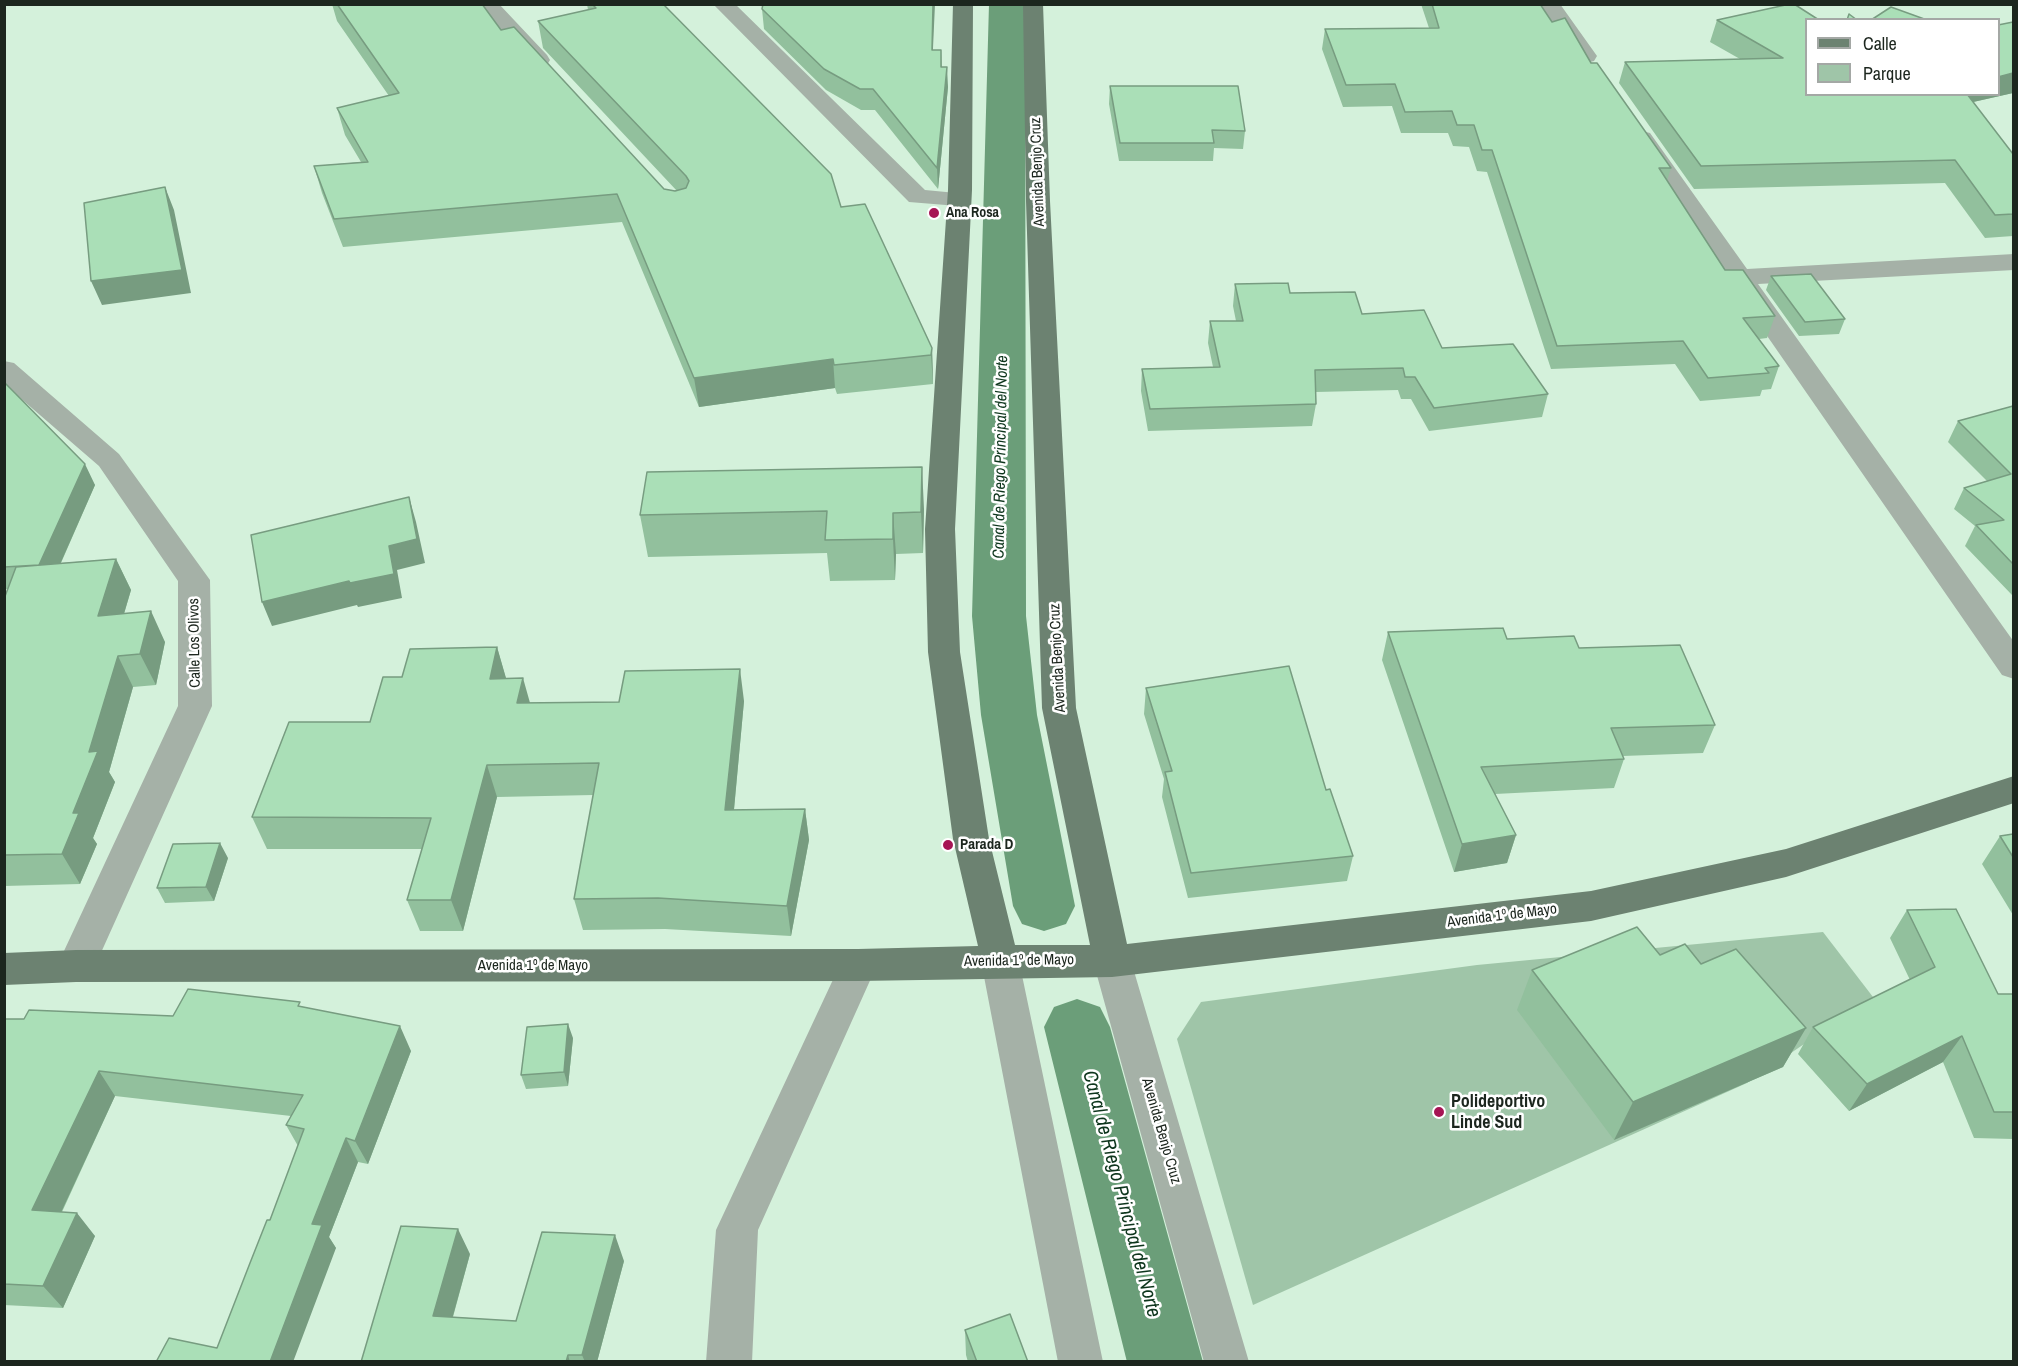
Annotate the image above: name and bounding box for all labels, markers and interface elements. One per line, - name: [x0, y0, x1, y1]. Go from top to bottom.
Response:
- legend: [1805, 18, 2000, 96]
- text: Calle: [1863, 31, 1897, 56]
- text: Parque: [1863, 61, 1911, 86]
- street label: Avenida Benjo Cruz: [1027, 117, 1049, 227]
- place label: Ana Rosa: [946, 205, 999, 221]
- marker: Ana Rosa: [927, 206, 941, 220]
- water label: Canal de Riego Principal del Norte: [990, 355, 1012, 559]
- street label: Calle Los Olivos: [185, 598, 205, 688]
- street label: Avenida Benjo Cruz: [1046, 603, 1070, 713]
- place label: Parada D: [960, 836, 1013, 854]
- marker: Parada D: [941, 838, 955, 852]
- street label: Avenida 1º de Mayo: [1446, 900, 1558, 932]
- street label: Avenida 1º de Mayo: [964, 951, 1074, 971]
- street label: Avenida 1º de Mayo: [478, 957, 588, 975]
- water label: Canal de Riego Principal del Norte: [1076, 1068, 1166, 1320]
- street label: Avenida Benjo Cruz: [1137, 1076, 1185, 1186]
- place label: Polideportivo Linde Sud: [1451, 1091, 1545, 1134]
- marker: Polideportivo Linde Sud: [1432, 1105, 1446, 1119]

